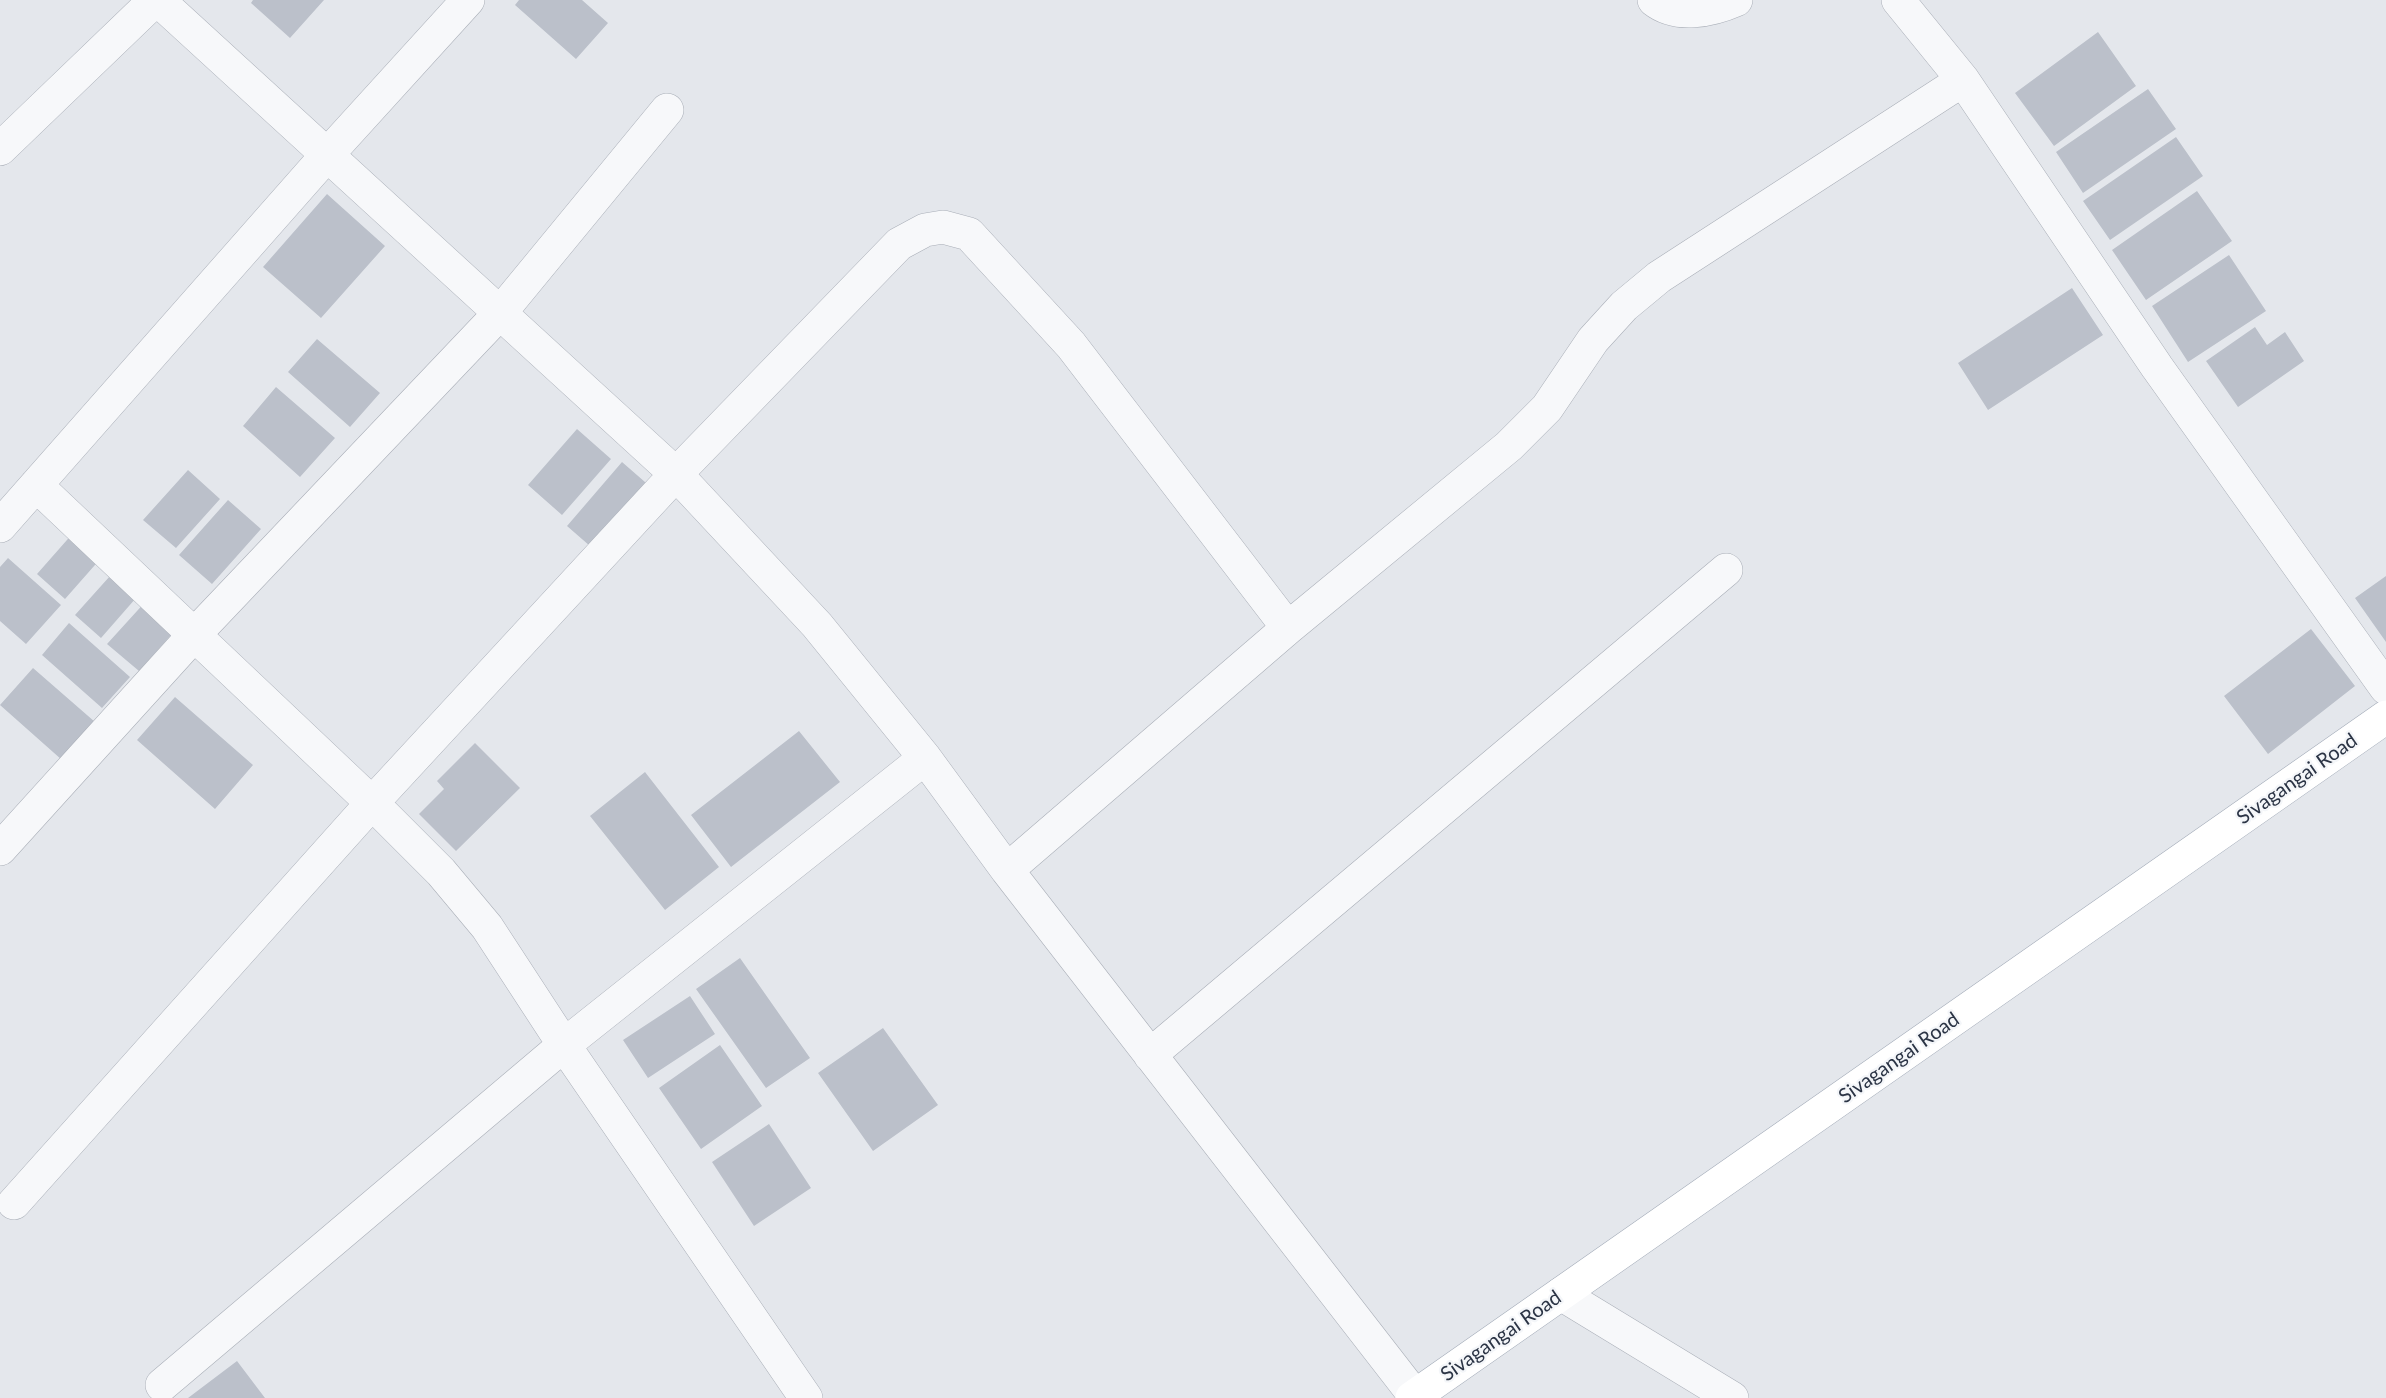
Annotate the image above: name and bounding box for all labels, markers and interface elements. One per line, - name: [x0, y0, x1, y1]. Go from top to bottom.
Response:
- street label: Sivagangai Road: [2232, 729, 2362, 829]
- street label: Sivagangai Road: [1834, 1008, 1964, 1108]
- street label: Sivagangai Road: [1436, 1286, 1566, 1386]

